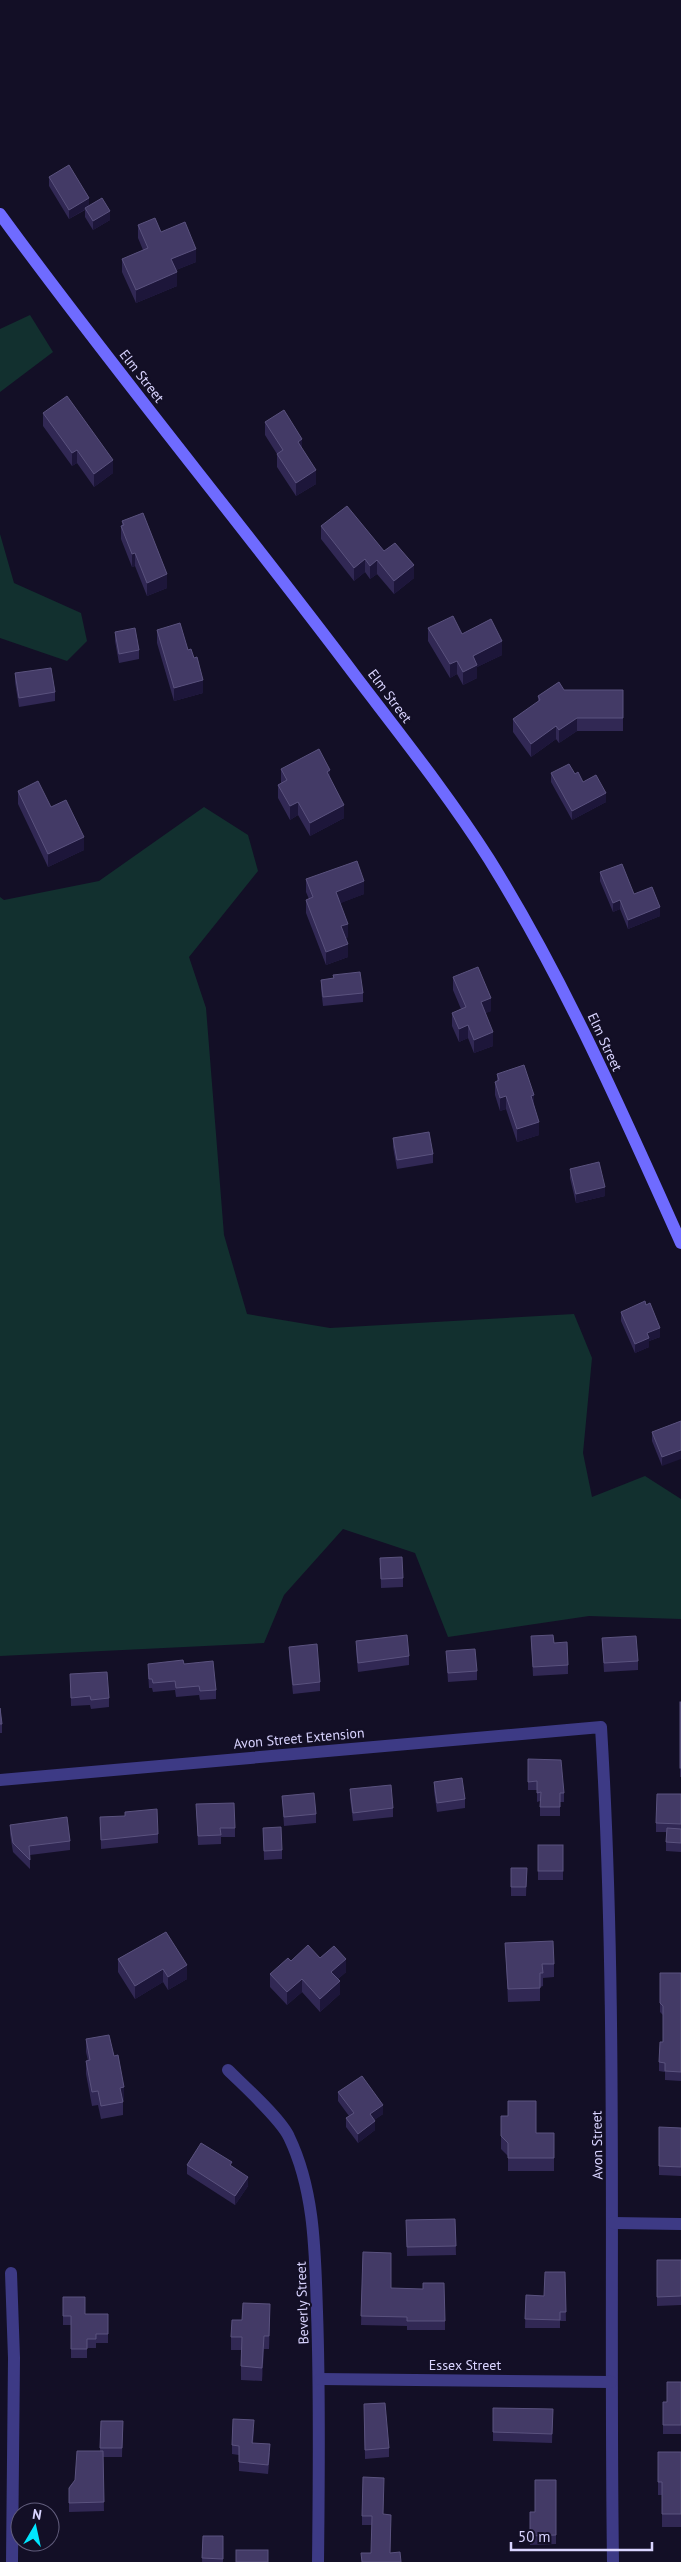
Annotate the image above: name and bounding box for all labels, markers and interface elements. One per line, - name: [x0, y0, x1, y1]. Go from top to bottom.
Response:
- street label: Elm Street: [116, 346, 168, 406]
- street label: Elm Street: [364, 666, 416, 727]
- street label: Elm Street: [584, 1010, 626, 1074]
- street label: Avon Street Extension: [233, 1723, 365, 1753]
- street label: Avon Street: [587, 2110, 607, 2180]
- street label: Beverly Street: [292, 2261, 312, 2345]
- street label: Essex Street: [429, 2356, 501, 2374]
- north arrow: [10, 2502, 60, 2552]
- text: N: [31, 2505, 43, 2524]
- scale bar: [511, 2520, 652, 2552]
- text: 50 m: [518, 2527, 551, 2546]

